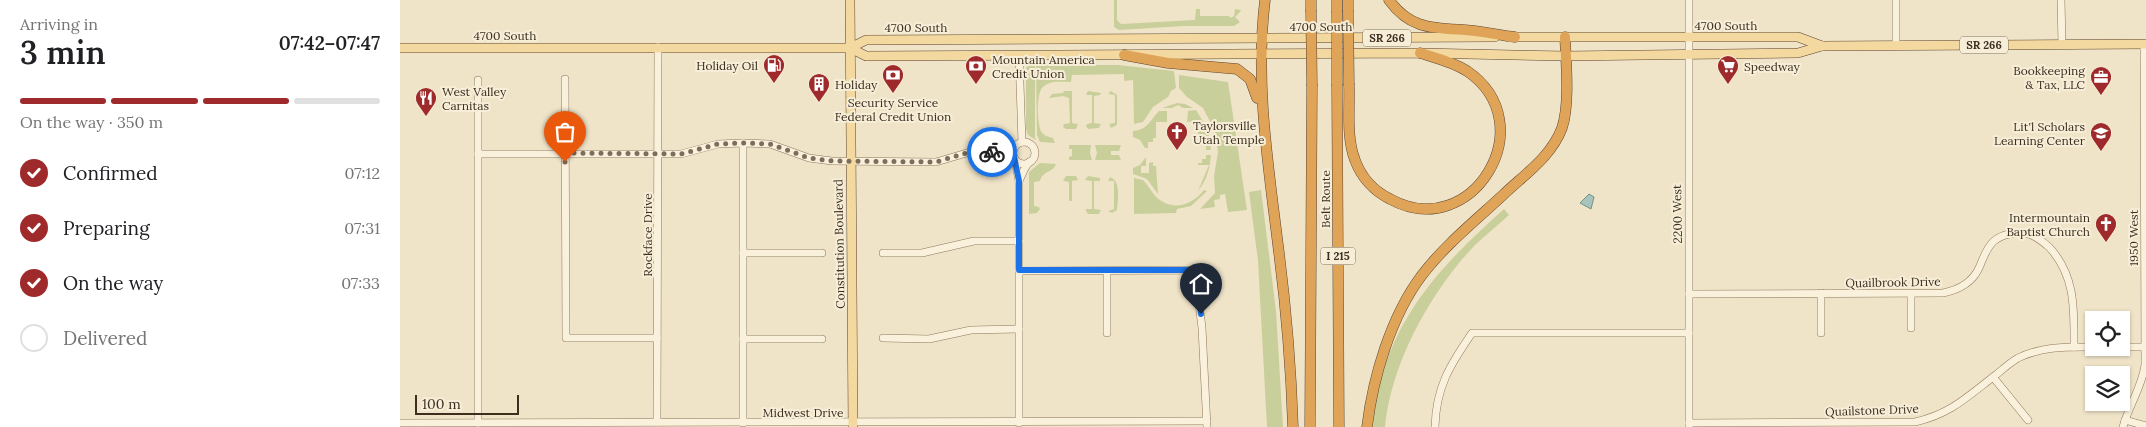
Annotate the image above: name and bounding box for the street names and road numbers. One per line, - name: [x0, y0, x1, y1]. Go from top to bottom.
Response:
- street label: 4700 South: [1695, 18, 1757, 33]
- street label: 4700 South: [1290, 19, 1352, 34]
- street label: 4700 South: [885, 20, 947, 35]
- street label: 4700 South: [474, 28, 536, 43]
- road number: SR 266: [1363, 29, 1411, 46]
- road number: SR 266: [1960, 36, 2008, 54]
- street label: Belt Route: [1318, 170, 1333, 228]
- street label: Constitution Boulevard: [830, 179, 848, 309]
- street label: 2200 West: [1669, 184, 1685, 244]
- street label: Rockface Drive: [640, 193, 655, 277]
- street label: 1950 West: [2126, 209, 2141, 266]
- road number: I 215: [1320, 248, 1356, 264]
- street label: Quailbrook Drive: [1845, 274, 1941, 290]
- street label: Quailstone Drive: [1825, 401, 1920, 419]
- street label: Midwest Drive: [763, 405, 844, 420]

